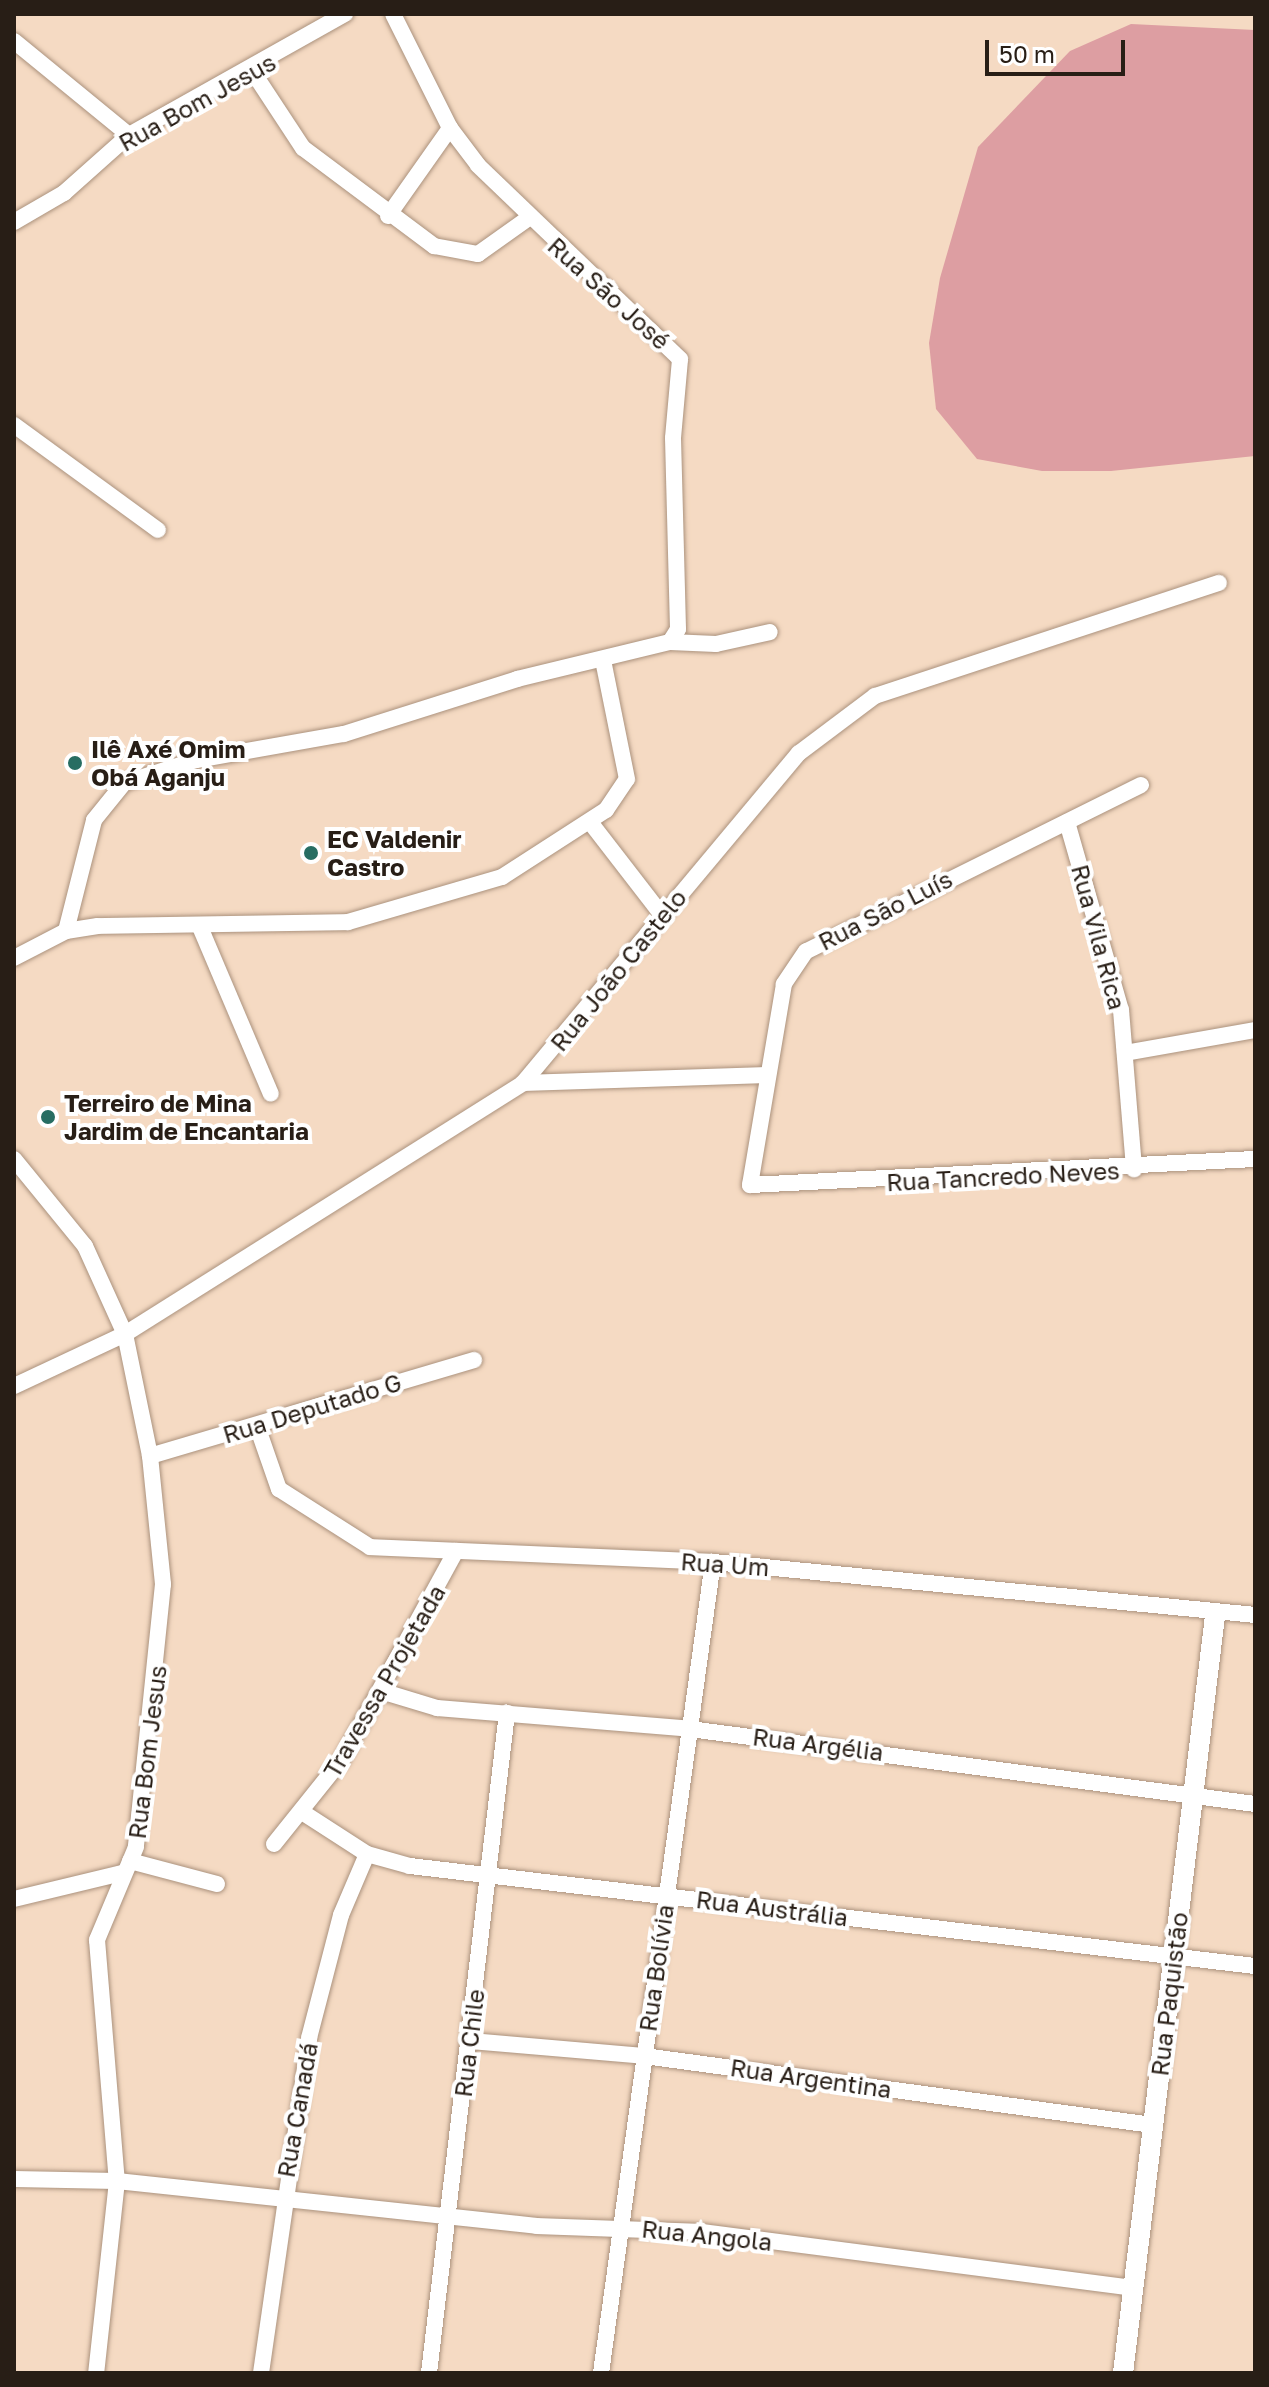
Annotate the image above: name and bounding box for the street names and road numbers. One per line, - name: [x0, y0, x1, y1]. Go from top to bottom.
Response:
- street label: Rua Bom Jesus: [114, 47, 280, 157]
- street label: Rua São José: [542, 231, 676, 355]
- street label: Rua Vila Rica: [1066, 861, 1132, 1013]
- street label: Rua São Luís: [813, 864, 957, 956]
- street label: Rua João Castelo: [544, 883, 692, 1057]
- street label: Rua Tancredo Neves: [886, 1156, 1120, 1196]
- street label: Rua Deputado G: [219, 1367, 405, 1449]
- street label: Rua Um: [680, 1547, 770, 1581]
- street label: Travessa Projetada: [317, 1579, 451, 1783]
- street label: Rua Bom Jesus: [122, 1663, 172, 1841]
- street label: Rua Argélia: [751, 1722, 885, 1766]
- street label: Rua Austrália: [694, 1884, 850, 1932]
- street label: Rua Bolívia: [633, 1903, 679, 2033]
- street label: Rua Paquistão: [1145, 1910, 1193, 2078]
- street label: Rua Chile: [448, 1987, 490, 2099]
- street label: Rua Canadá: [271, 2040, 323, 2180]
- street label: Rua Argentina: [728, 2052, 894, 2104]
- street label: Rua Angola: [640, 2214, 774, 2256]

